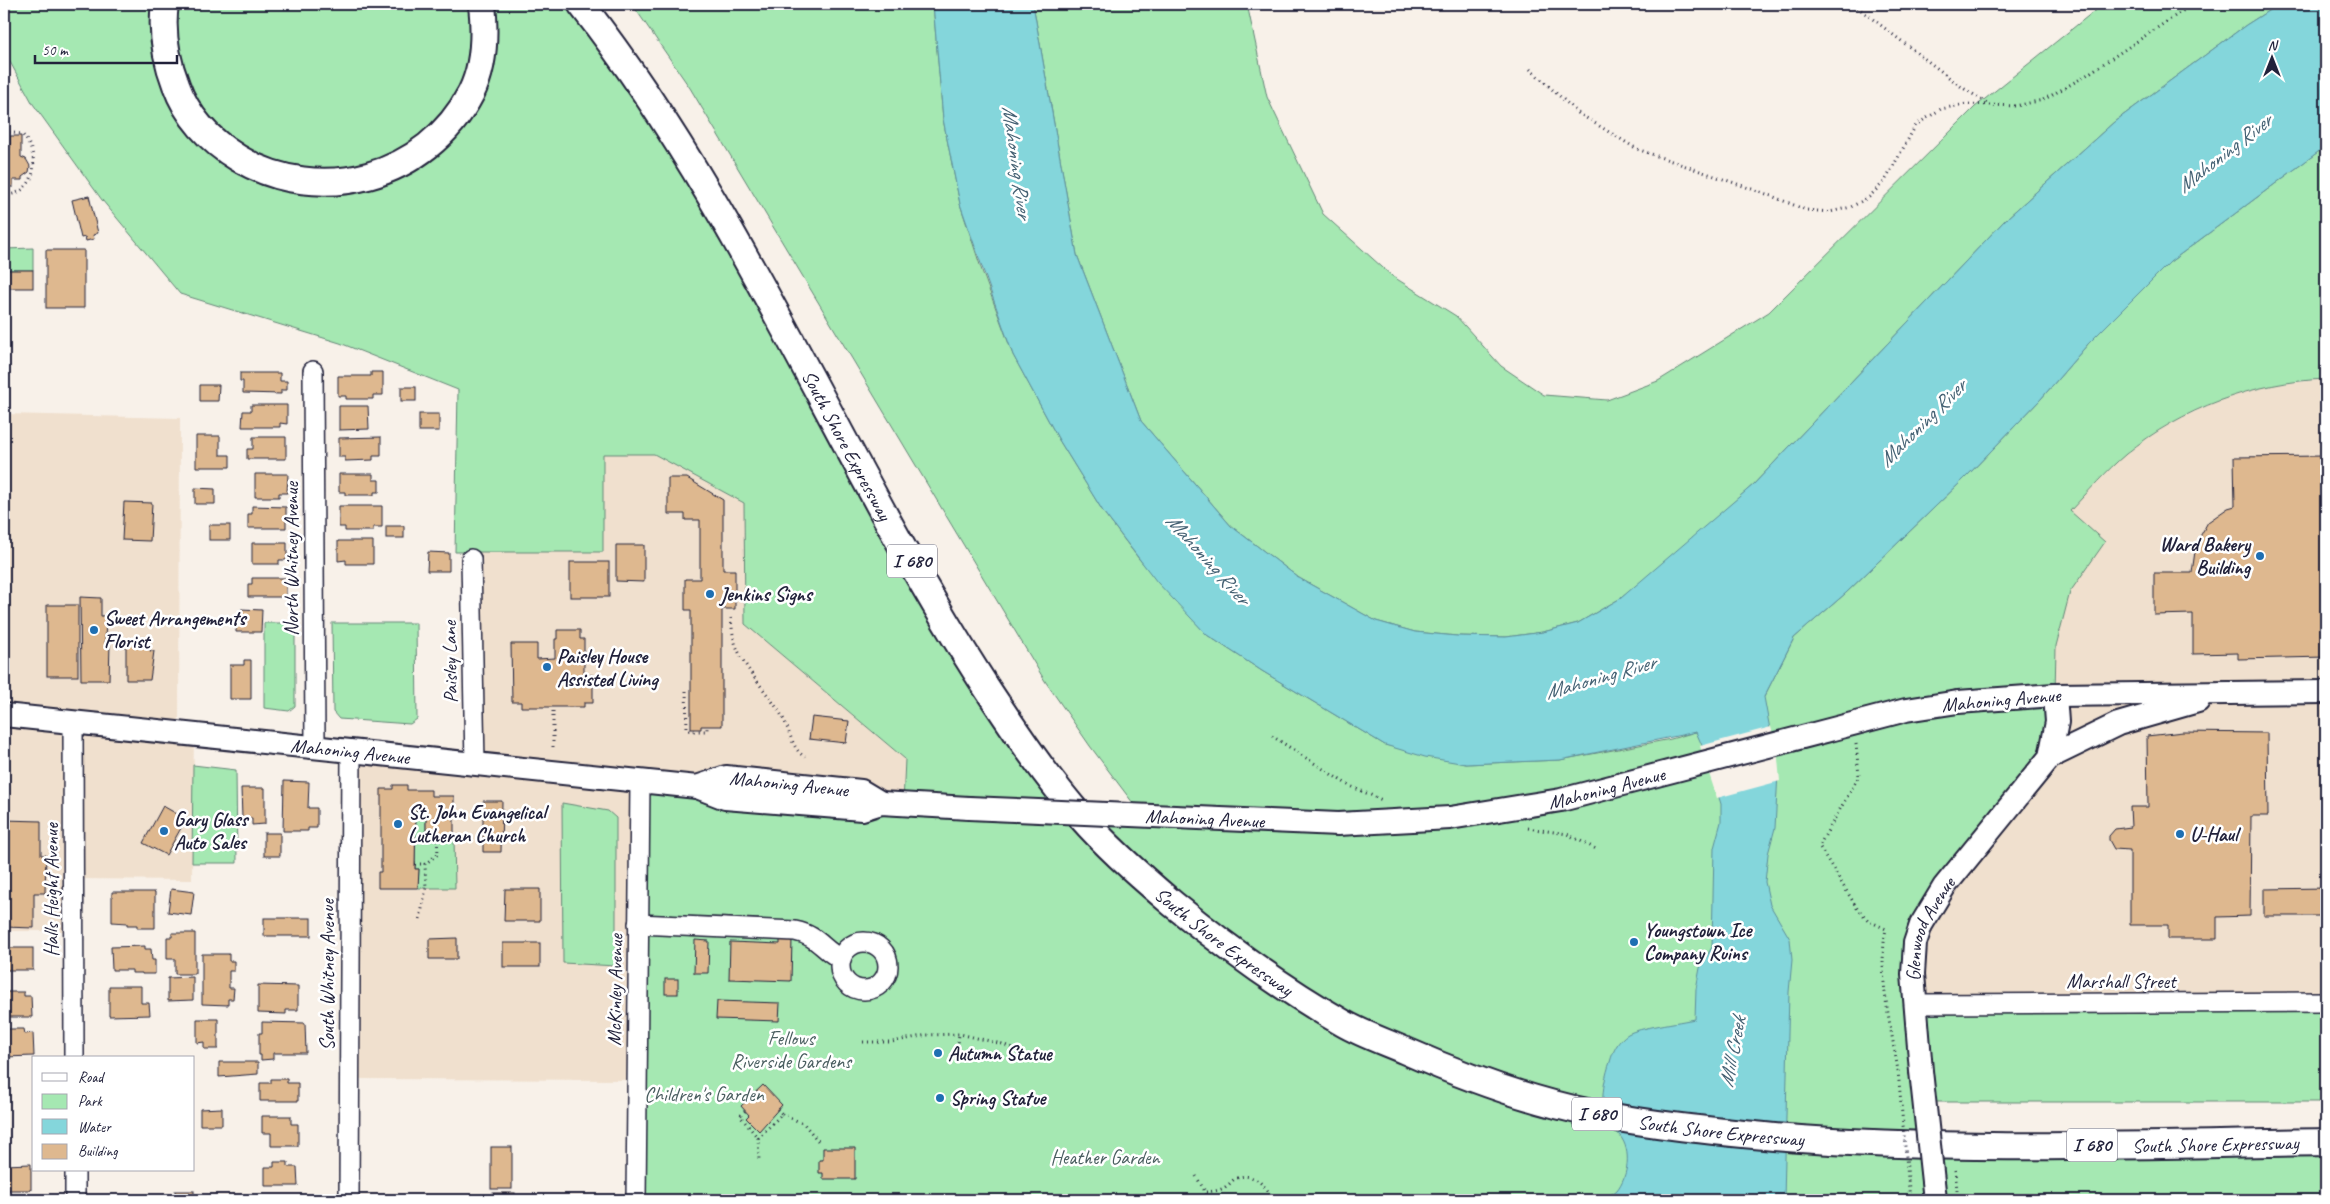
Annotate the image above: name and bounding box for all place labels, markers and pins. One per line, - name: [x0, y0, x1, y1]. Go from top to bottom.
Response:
- place label: Ward Bakery Building: [2160, 532, 2252, 580]
- marker: Ward Bakery Building: [2254, 550, 2266, 562]
- place label: Jenkins Signs: [718, 582, 814, 607]
- marker: Jenkins Signs: [704, 588, 716, 600]
- place label: Sweet Arrangements Florist: [104, 606, 247, 654]
- marker: Sweet Arrangements Florist: [88, 624, 100, 636]
- place label: Paisley House Assisted Living: [557, 644, 659, 692]
- marker: Paisley House Assisted Living: [541, 661, 553, 673]
- place label: St. John Evangelical Lutheran Church: [408, 800, 549, 848]
- place label: Gary Glass Auto Sales: [174, 807, 250, 855]
- marker: St. John Evangelical Lutheran Church: [392, 818, 404, 830]
- place label: U-Haul: [2190, 822, 2242, 847]
- marker: Gary Glass Auto Sales: [158, 825, 170, 837]
- marker: U-Haul: [2174, 828, 2186, 840]
- place label: Youngstown Ice Company Ruins: [1644, 918, 1753, 966]
- marker: Youngstown Ice Company Ruins: [1628, 936, 1640, 948]
- place label: Autumn Statue: [948, 1041, 1053, 1066]
- marker: Autumn Statue: [932, 1047, 944, 1059]
- place label: Spring Statue: [950, 1086, 1048, 1111]
- marker: Spring Statue: [934, 1092, 946, 1104]

